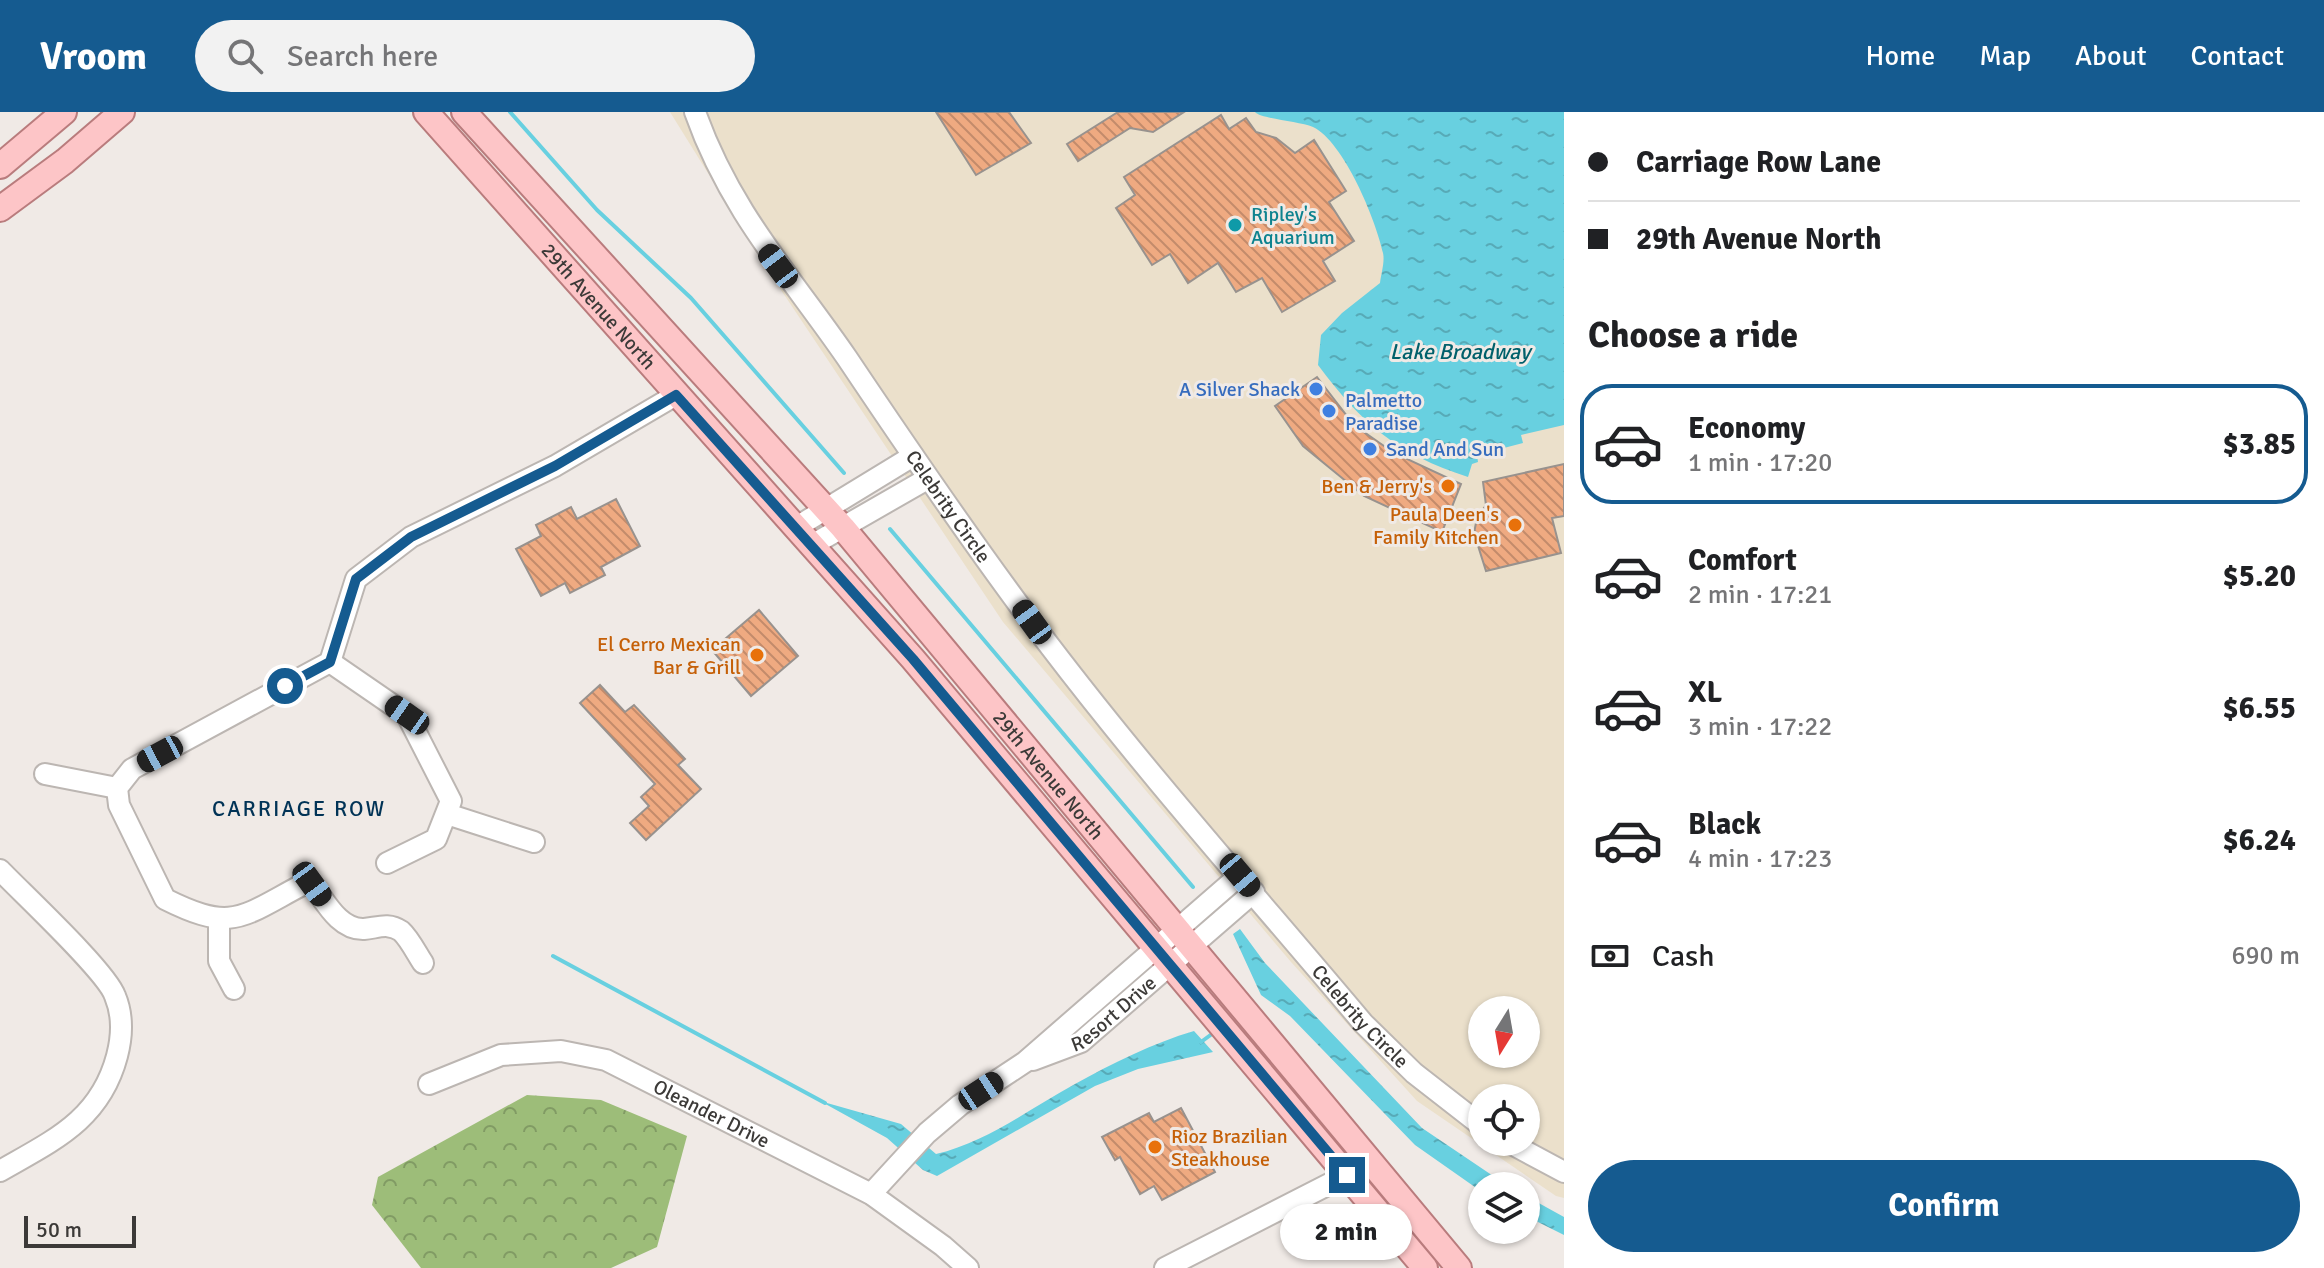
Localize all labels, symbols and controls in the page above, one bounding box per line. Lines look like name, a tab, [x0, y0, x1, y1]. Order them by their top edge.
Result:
search box	[195, 20, 755, 92]
text: Vroom	[40, 33, 147, 80]
icon: search	[223, 34, 267, 78]
text: Search here	[287, 38, 438, 75]
text: Home	[1866, 39, 1935, 73]
text: Map	[1979, 39, 2031, 73]
text: About	[2075, 39, 2147, 73]
text: Contact	[2191, 39, 2284, 73]
text: Carriage Row Lane	[1636, 144, 1881, 181]
place label: Ripley's Aquarium	[1251, 202, 1335, 250]
marker: Ripley's Aquarium	[1226, 216, 1244, 234]
text: 29th Avenue North	[1636, 221, 1882, 258]
street label: 29th Avenue North	[536, 238, 662, 374]
car	[754, 240, 802, 292]
text: Choose a ride	[1588, 313, 1798, 358]
water label: Lake Broadway	[1390, 338, 1533, 365]
place label: A Silver Shack	[1179, 377, 1300, 402]
marker: A Silver Shack	[1307, 380, 1325, 398]
place label: Palmetto Paradise	[1345, 388, 1422, 436]
marker: Palmetto Paradise	[1320, 402, 1338, 420]
icon: car	[1592, 408, 1664, 480]
text: Economy	[1688, 410, 1805, 447]
text: $3.85	[2223, 426, 2296, 463]
place label: Sand And Sun	[1386, 437, 1504, 462]
marker: Sand And Sun	[1361, 440, 1379, 458]
street label: Celebrity Circle	[900, 445, 996, 568]
text: 1 min · 17:20	[1688, 447, 1832, 479]
place label: Ben & Jerry's	[1321, 474, 1432, 499]
marker: Ben & Jerry's	[1439, 477, 1457, 495]
place label: Paula Deen's Family Kitchen	[1373, 502, 1499, 550]
marker: Paula Deen's Family Kitchen	[1506, 516, 1524, 534]
icon: car	[1592, 540, 1664, 612]
text: Comfort	[1688, 542, 1797, 579]
text: $5.20	[2223, 558, 2296, 595]
text: 2 min · 17:21	[1688, 579, 1832, 611]
car	[1008, 596, 1056, 648]
place label: El Cerro Mexican Bar & Grill	[597, 632, 741, 680]
marker: El Cerro Mexican Bar & Grill	[748, 646, 766, 664]
route start	[267, 668, 303, 704]
icon: car	[1592, 672, 1664, 744]
text: XL	[1688, 674, 1722, 711]
text: $6.55	[2223, 690, 2296, 727]
car	[380, 691, 434, 739]
street label: 29th Avenue North	[988, 705, 1110, 845]
text: 3 min · 17:22	[1688, 711, 1832, 743]
car	[133, 732, 187, 776]
district label: CARRIAGE ROW	[212, 795, 386, 822]
icon: car	[1592, 804, 1664, 876]
text: Black	[1688, 806, 1761, 843]
text: $6.24	[2223, 822, 2296, 859]
text: 4 min · 17:23	[1688, 843, 1832, 875]
car	[1215, 849, 1265, 901]
car	[288, 858, 336, 910]
icon: cash	[1588, 934, 1632, 978]
text: Cash	[1652, 938, 1715, 975]
text: 690 m	[2231, 940, 2300, 972]
street label: Celebrity Circle	[1307, 959, 1414, 1073]
street label: Resort Drive	[1068, 970, 1161, 1057]
north arrow	[1468, 996, 1540, 1068]
map controls	[1468, 996, 1540, 1244]
car	[954, 1068, 1008, 1114]
street label: Oleander Drive	[649, 1074, 774, 1153]
button: locate	[1468, 1084, 1540, 1156]
place label: Rioz Brazilian Steakhouse	[1171, 1124, 1288, 1172]
marker: Rioz Brazilian Steakhouse	[1146, 1138, 1164, 1156]
route end	[1329, 1157, 1365, 1193]
button: Confirm	[1588, 1160, 2300, 1252]
button: layers	[1468, 1172, 1540, 1244]
callout: 2 min	[1281, 1203, 1413, 1259]
scale bar	[24, 1212, 136, 1248]
text: 50 m	[36, 1216, 82, 1243]
text: 2 min	[1315, 1216, 1377, 1248]

